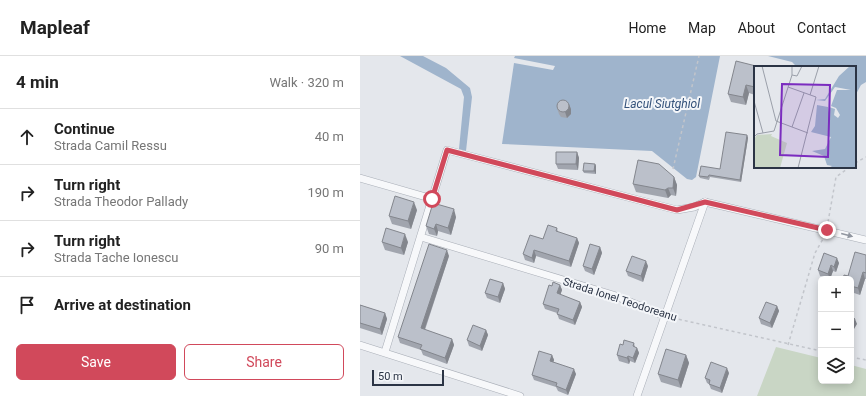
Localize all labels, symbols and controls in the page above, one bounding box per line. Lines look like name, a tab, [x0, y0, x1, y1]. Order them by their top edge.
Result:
text: Mapleaf	[20, 16, 90, 39]
text: Home	[628, 20, 666, 36]
text: Map	[688, 20, 716, 36]
text: About	[738, 20, 775, 36]
text: Contact	[797, 20, 846, 36]
inset map	[754, 66, 856, 168]
text: 4 min	[16, 72, 59, 92]
text: Walk · 320 m	[269, 75, 344, 90]
water label: Lacul Siutghiol	[624, 97, 700, 111]
text: Continue	[54, 120, 115, 138]
icon: ahead	[16, 126, 38, 148]
text: 40 m	[315, 129, 344, 144]
text: Strada Camil Ressu	[54, 138, 167, 153]
text: Turn right	[54, 176, 120, 194]
icon: right	[16, 182, 38, 204]
text: 190 m	[307, 185, 344, 200]
route start	[423, 190, 441, 208]
text: Strada Theodor Pallady	[54, 194, 188, 209]
route end	[818, 221, 836, 239]
text: Turn right	[54, 232, 120, 250]
one-way arrow	[841, 232, 853, 238]
icon: right	[16, 238, 38, 260]
text: 90 m	[315, 241, 344, 256]
text: Strada Tache Ionescu	[54, 250, 178, 265]
street label: Strada Ionel Teodoreanu	[561, 275, 678, 324]
map controls	[818, 276, 854, 384]
button: +	[818, 276, 854, 312]
icon: arrive	[16, 294, 38, 316]
text: Arrive at destination	[54, 296, 191, 314]
button: −	[818, 312, 854, 348]
button: Save	[16, 344, 176, 380]
button: Share	[184, 344, 344, 380]
button: layers	[818, 348, 854, 384]
scale bar	[372, 368, 444, 387]
text: 50 m	[378, 370, 403, 383]

